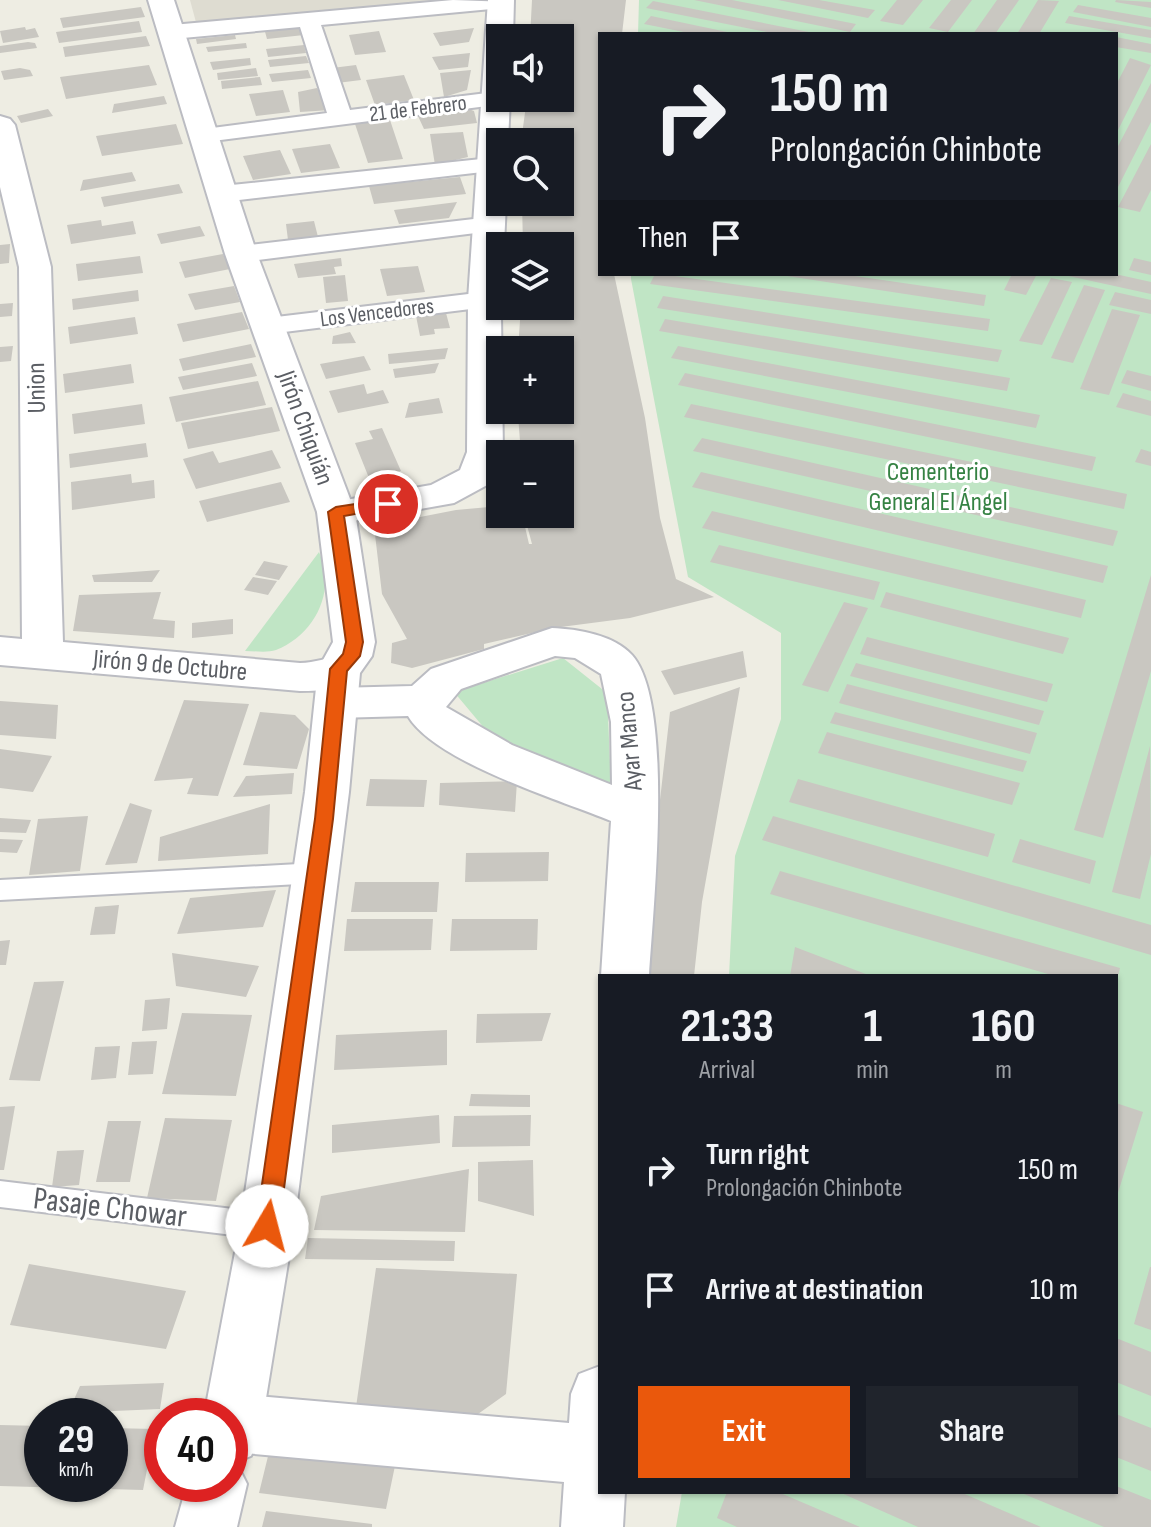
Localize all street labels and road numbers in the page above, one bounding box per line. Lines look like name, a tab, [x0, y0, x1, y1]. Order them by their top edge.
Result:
street label: 21 de Febrero	[368, 90, 468, 128]
street label: Los Vencedores	[319, 293, 436, 333]
street label: Union	[21, 362, 53, 414]
street label: Jirón Chiquián	[270, 366, 340, 489]
street label: Jirón 9 de Octubre	[91, 644, 248, 688]
street label: Ayar Manco	[610, 690, 650, 793]
street label: Pasaje Chowar	[31, 1179, 189, 1237]

